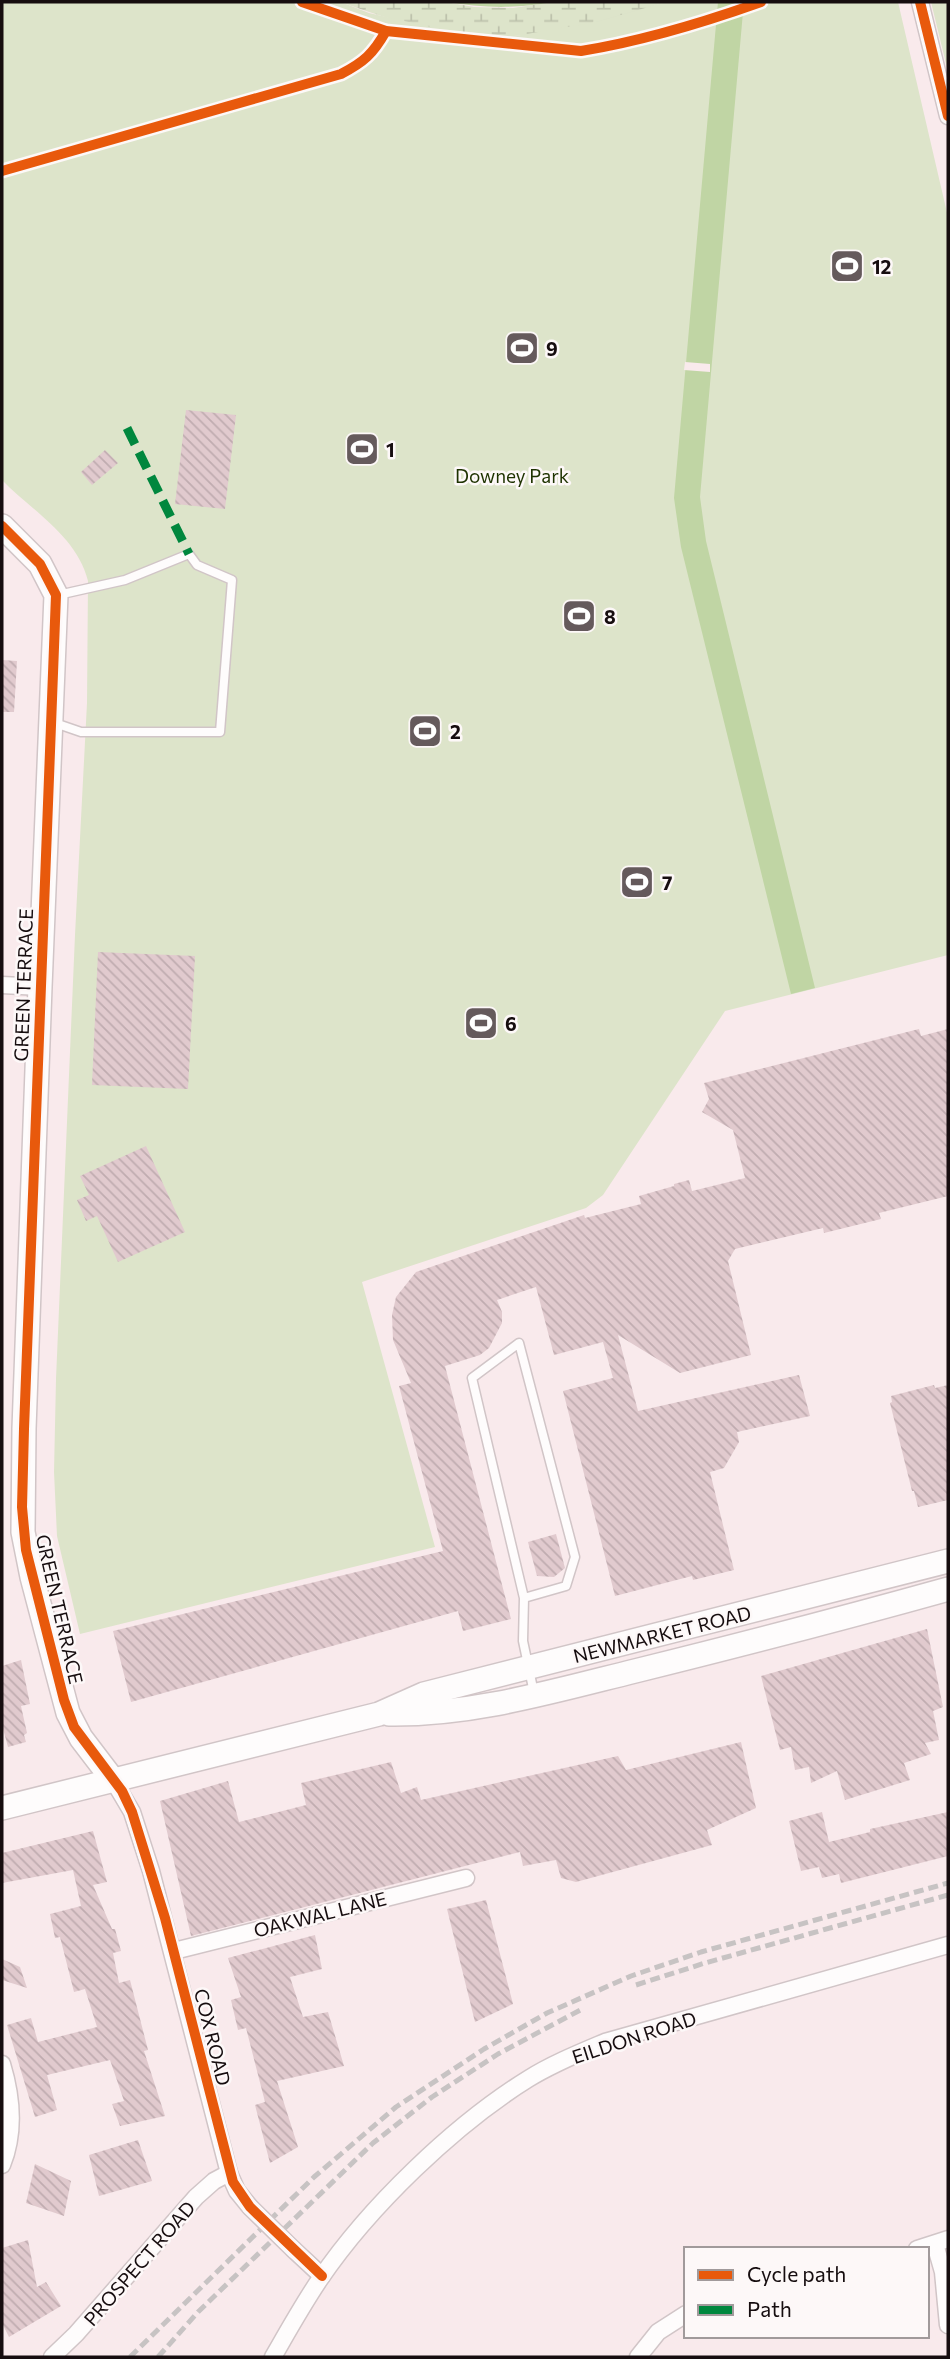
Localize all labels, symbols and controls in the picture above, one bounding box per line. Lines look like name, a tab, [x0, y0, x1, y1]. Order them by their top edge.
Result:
sports icon: 12	[828, 247, 866, 285]
place label: 12	[872, 255, 891, 278]
sports icon: 9	[503, 329, 541, 367]
place label: 9	[546, 337, 558, 360]
sports icon: 1	[343, 430, 381, 468]
place label: 1	[386, 438, 395, 461]
park label: Downey Park	[455, 464, 569, 487]
sports icon: 8	[560, 597, 598, 635]
place label: 8	[604, 605, 616, 628]
sports icon: 2	[406, 712, 444, 750]
place label: 2	[450, 720, 461, 743]
sports icon: 7	[618, 863, 656, 901]
place label: 7	[662, 871, 672, 894]
street label: GREEN TERRACE	[9, 908, 37, 1062]
sports icon: 6	[462, 1004, 500, 1042]
place label: 6	[505, 1012, 517, 1035]
street label: GREEN TERRACE	[32, 1532, 88, 1686]
street label: NEWMARKET ROAD	[571, 1601, 753, 1667]
street label: OAKWAL LANE	[251, 1886, 389, 1942]
street label: COX ROAD	[190, 1986, 236, 2088]
street label: EILDON ROAD	[569, 2006, 699, 2068]
street label: PROSPECT ROAD	[79, 2196, 199, 2330]
legend	[684, 2247, 929, 2338]
text: Cycle path	[747, 2261, 846, 2286]
text: Path	[747, 2296, 792, 2321]

